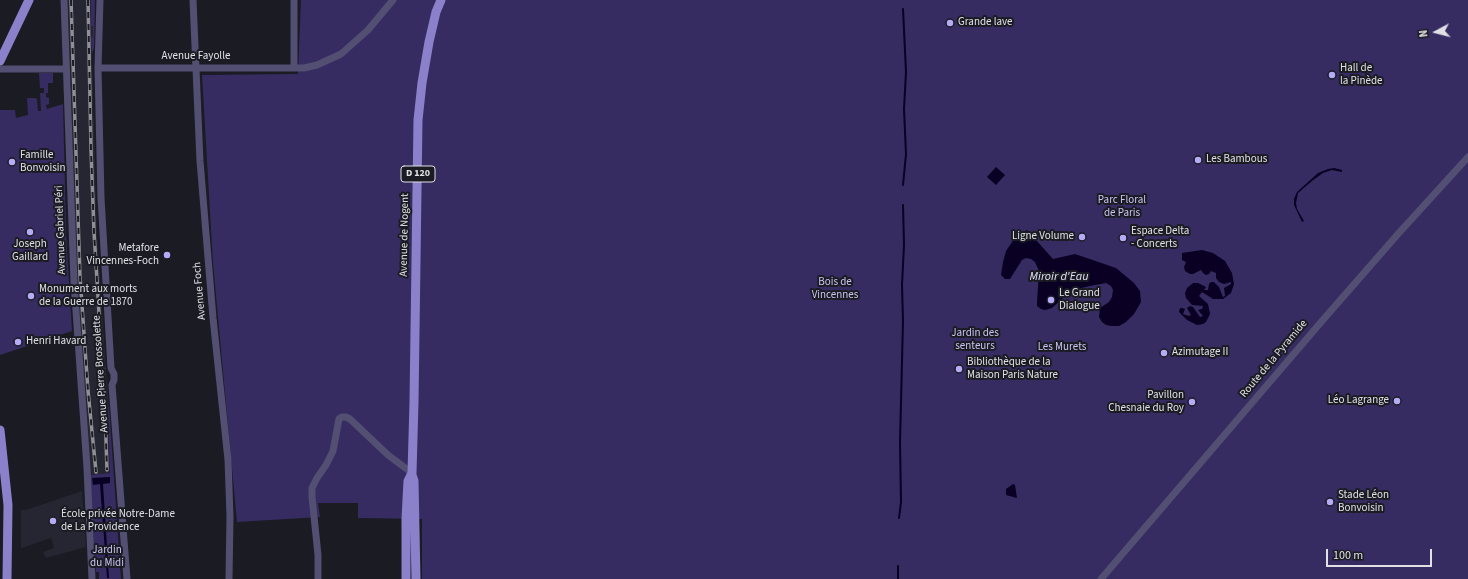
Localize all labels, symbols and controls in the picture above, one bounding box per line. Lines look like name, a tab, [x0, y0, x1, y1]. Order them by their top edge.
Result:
north arrow	[1416, 12, 1456, 52]
place label: Grande lave	[958, 16, 1013, 30]
marker: Grande lave	[945, 18, 955, 28]
text: N	[1416, 29, 1431, 38]
street label: Avenue Fayolle	[162, 50, 230, 64]
place label: Hall de la Pinède	[1340, 62, 1383, 88]
marker: Hall de la Pinède	[1327, 70, 1337, 80]
place label: Famille Bonvoisin	[20, 149, 66, 175]
place label: Les Bambous	[1206, 153, 1267, 167]
marker: Les Bambous	[1193, 155, 1203, 165]
marker: Famille Bonvoisin	[7, 157, 17, 167]
road number: D 120	[401, 166, 435, 182]
street label: Avenue Gabriel Péri	[53, 185, 69, 275]
street label: Avenue de Nogent	[398, 193, 412, 277]
park label: Parc Floral de Paris	[1098, 194, 1146, 220]
place label: Espace Delta - Concerts	[1131, 225, 1189, 251]
marker: Joseph Gaillard	[25, 227, 35, 237]
place label: Ligne Volume	[1012, 230, 1074, 244]
marker: Ligne Volume	[1077, 232, 1087, 242]
marker: Espace Delta - Concerts	[1118, 233, 1128, 243]
place label: Joseph Gaillard	[12, 238, 48, 264]
place label: Metafore Vincennes-Foch	[86, 242, 159, 268]
marker: Metafore Vincennes-Foch	[162, 250, 172, 260]
street label: Avenue Foch	[191, 261, 209, 321]
water label: Miroir d'Eau	[1030, 270, 1088, 284]
park label: Bois de Vincennes	[812, 276, 858, 302]
place label: Monument aux morts de la Guerre de 1870	[39, 283, 137, 309]
place label: Le Grand Dialogue	[1059, 287, 1100, 313]
marker: Monument aux morts de la Guerre de 1870	[26, 291, 36, 301]
marker: Le Grand Dialogue	[1046, 295, 1056, 305]
street label: Avenue Pierre Brossolette	[90, 315, 112, 433]
street label: Route de la Pyramide	[1238, 317, 1310, 401]
park label: Jardin des senteurs	[951, 327, 999, 353]
place label: Henri Havard	[26, 335, 86, 349]
marker: Henri Havard	[13, 337, 23, 347]
park label: Les Murets	[1038, 341, 1086, 355]
place label: Azimutage II	[1172, 346, 1228, 360]
marker: Azimutage II	[1159, 348, 1169, 358]
place label: Bibliothèque de la Maison Paris Nature	[967, 356, 1058, 382]
marker: Bibliothèque de la Maison Paris Nature	[954, 364, 964, 374]
place label: Pavillon Chesnaie du Roy	[1108, 389, 1184, 415]
place label: Léo Lagrange	[1328, 394, 1389, 408]
marker: Léo Lagrange	[1392, 396, 1402, 406]
marker: Pavillon Chesnaie du Roy	[1187, 397, 1197, 407]
place label: Stade Léon Bonvoisin	[1338, 489, 1389, 515]
marker: Stade Léon Bonvoisin	[1325, 497, 1335, 507]
place label: École privée Notre-Dame de La Providence	[61, 508, 175, 534]
marker: École privée Notre-Dame de La Providence	[48, 516, 58, 526]
scale bar	[1328, 541, 1434, 567]
park label: Jardin du Midi	[90, 544, 124, 570]
text: 100 m	[1333, 547, 1363, 564]

